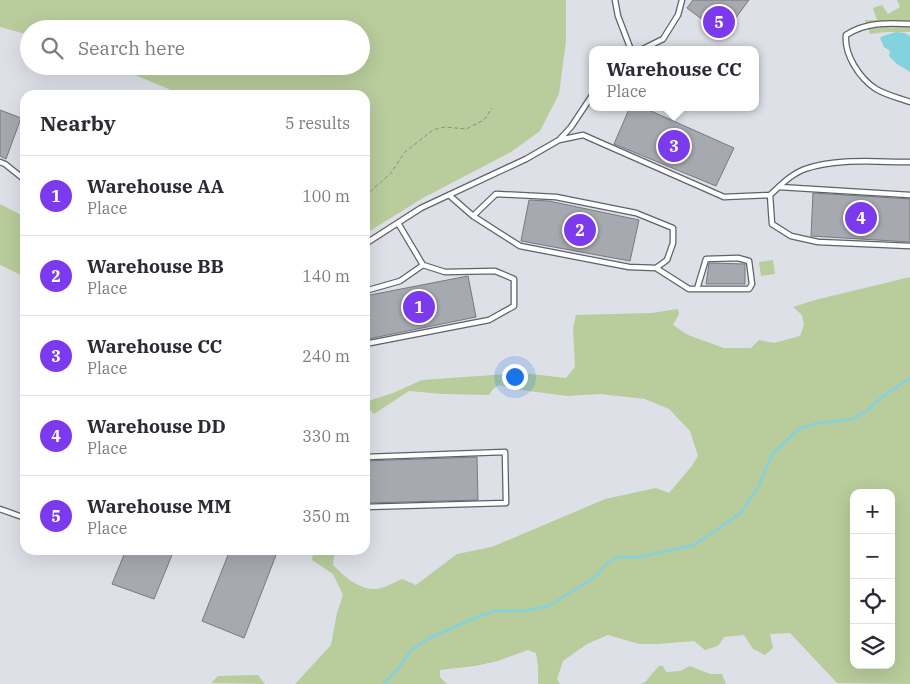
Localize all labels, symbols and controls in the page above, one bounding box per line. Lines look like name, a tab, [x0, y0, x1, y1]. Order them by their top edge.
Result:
pin: 5	[703, 3, 735, 41]
search box	[20, 20, 370, 75]
icon: search	[38, 34, 66, 62]
text: Search here	[78, 36, 185, 60]
popup	[589, 46, 759, 111]
text: Warehouse CC	[606, 57, 742, 81]
text: Place	[606, 81, 647, 101]
text: Nearby	[40, 109, 116, 137]
text: 5 results	[285, 113, 350, 133]
pin: 3	[658, 127, 690, 165]
text: Warehouse AA	[87, 174, 224, 198]
text: 1	[51, 186, 61, 206]
text: 100 m	[302, 186, 350, 206]
text: Place	[87, 198, 127, 218]
pin: 4	[845, 199, 877, 237]
pin: 2	[564, 211, 596, 249]
text: Warehouse BB	[87, 254, 224, 278]
text: 2	[51, 266, 61, 286]
text: 140 m	[302, 266, 350, 286]
text: Place	[87, 278, 127, 298]
pin: 1	[403, 288, 435, 326]
text: Warehouse CC	[87, 334, 222, 358]
text: 3	[51, 346, 61, 366]
text: 240 m	[302, 346, 350, 366]
text: Place	[87, 358, 127, 378]
your location	[502, 364, 528, 390]
text: Warehouse DD	[87, 414, 226, 438]
text: 4	[51, 426, 61, 446]
text: 330 m	[302, 426, 350, 446]
text: Place	[87, 438, 127, 458]
map controls	[850, 489, 895, 669]
button: +	[850, 489, 895, 534]
text: Warehouse MM	[87, 494, 231, 518]
text: 5	[51, 506, 61, 526]
text: 350 m	[302, 506, 350, 526]
text: Place	[87, 518, 127, 538]
button: −	[850, 534, 895, 579]
button: locate	[850, 579, 895, 624]
button: layers	[850, 624, 895, 669]

